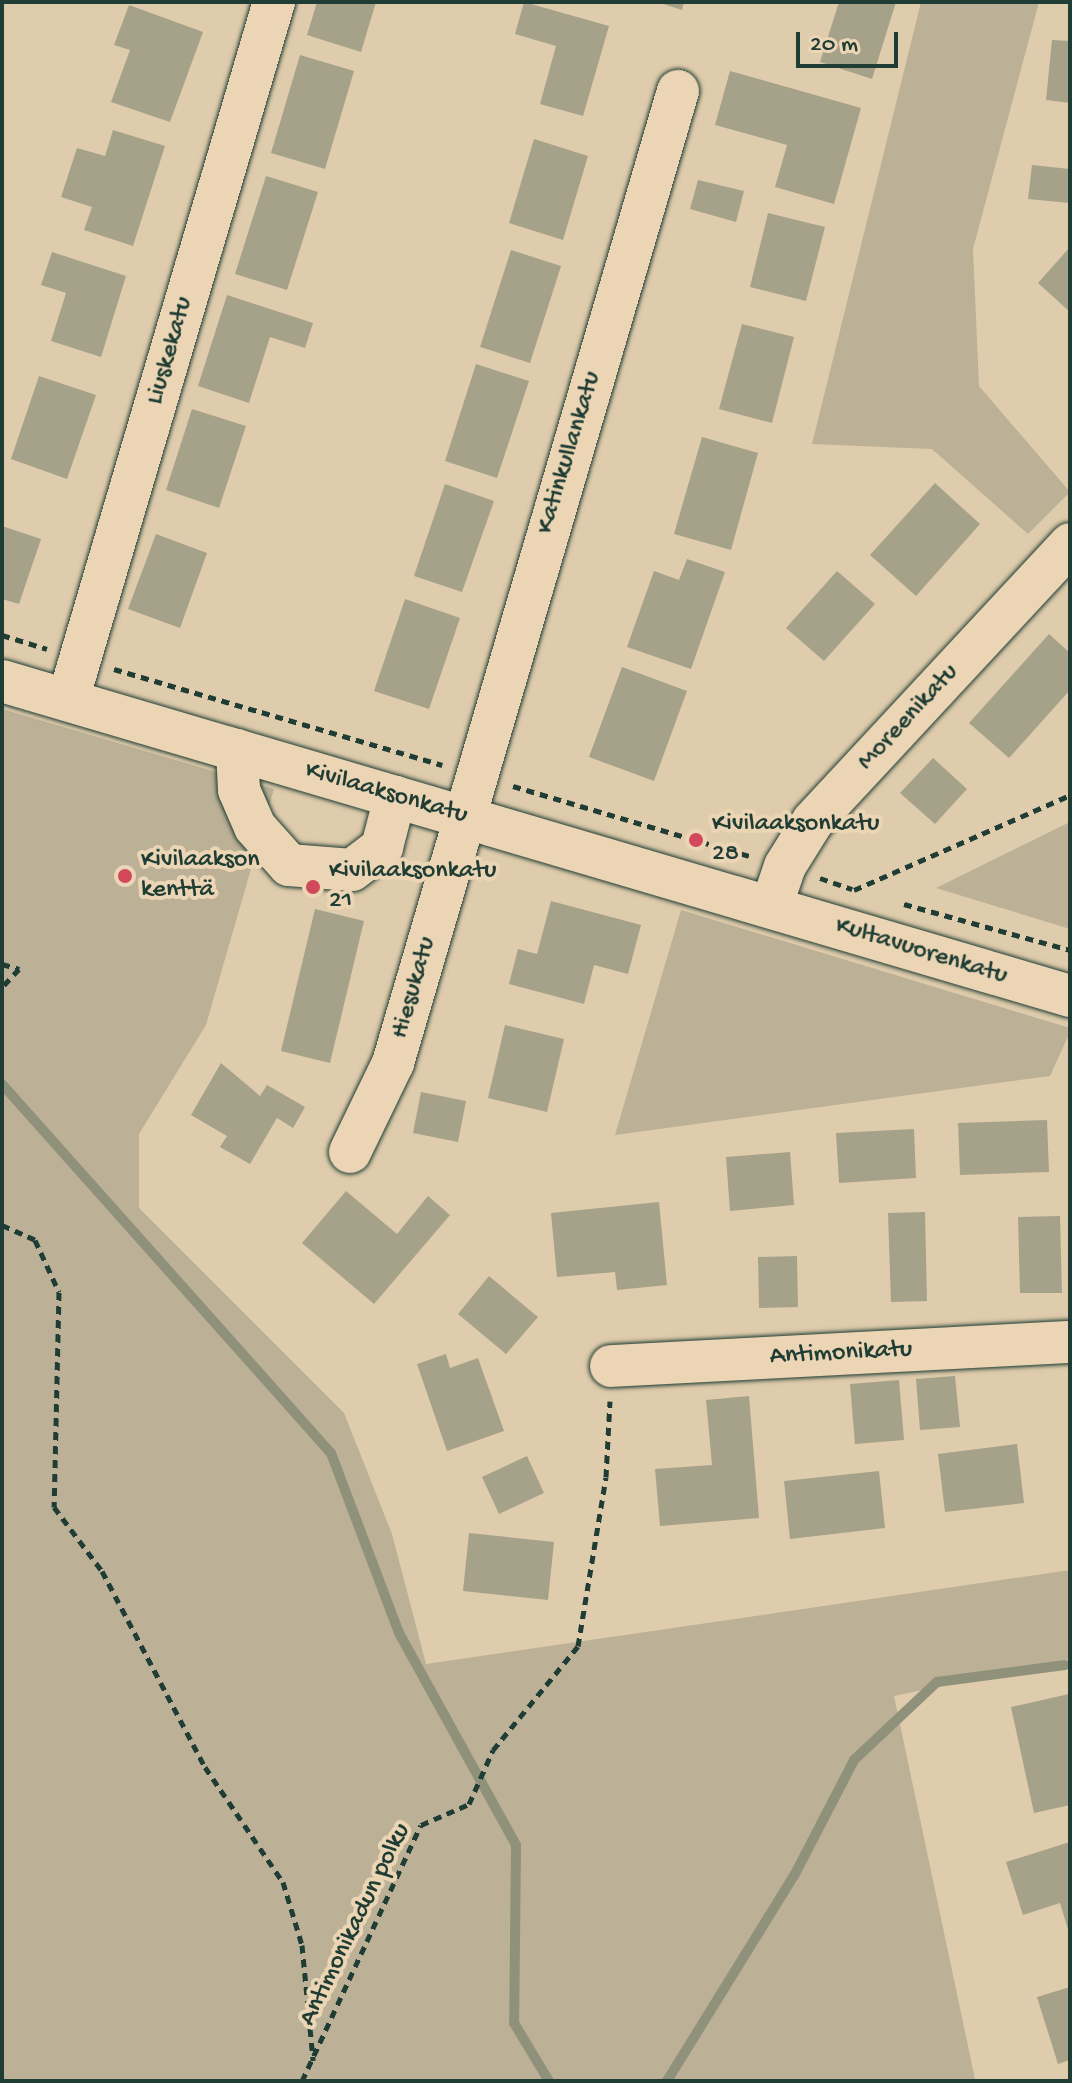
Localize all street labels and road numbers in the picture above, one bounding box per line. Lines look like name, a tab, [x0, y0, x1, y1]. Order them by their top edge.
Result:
street label: Liuskekatu	[141, 293, 201, 409]
street label: Katinkullankatu	[530, 368, 610, 538]
street label: Moreenikatu	[852, 658, 966, 778]
street label: Kivilaaksonkatu	[301, 756, 471, 832]
street label: Kultavuorenkatu	[831, 911, 1011, 993]
street label: Hiesukatu	[386, 933, 444, 1043]
street label: Antimonikatu	[769, 1335, 913, 1373]
street label: Antimonikadun polku	[293, 1819, 419, 2031]

